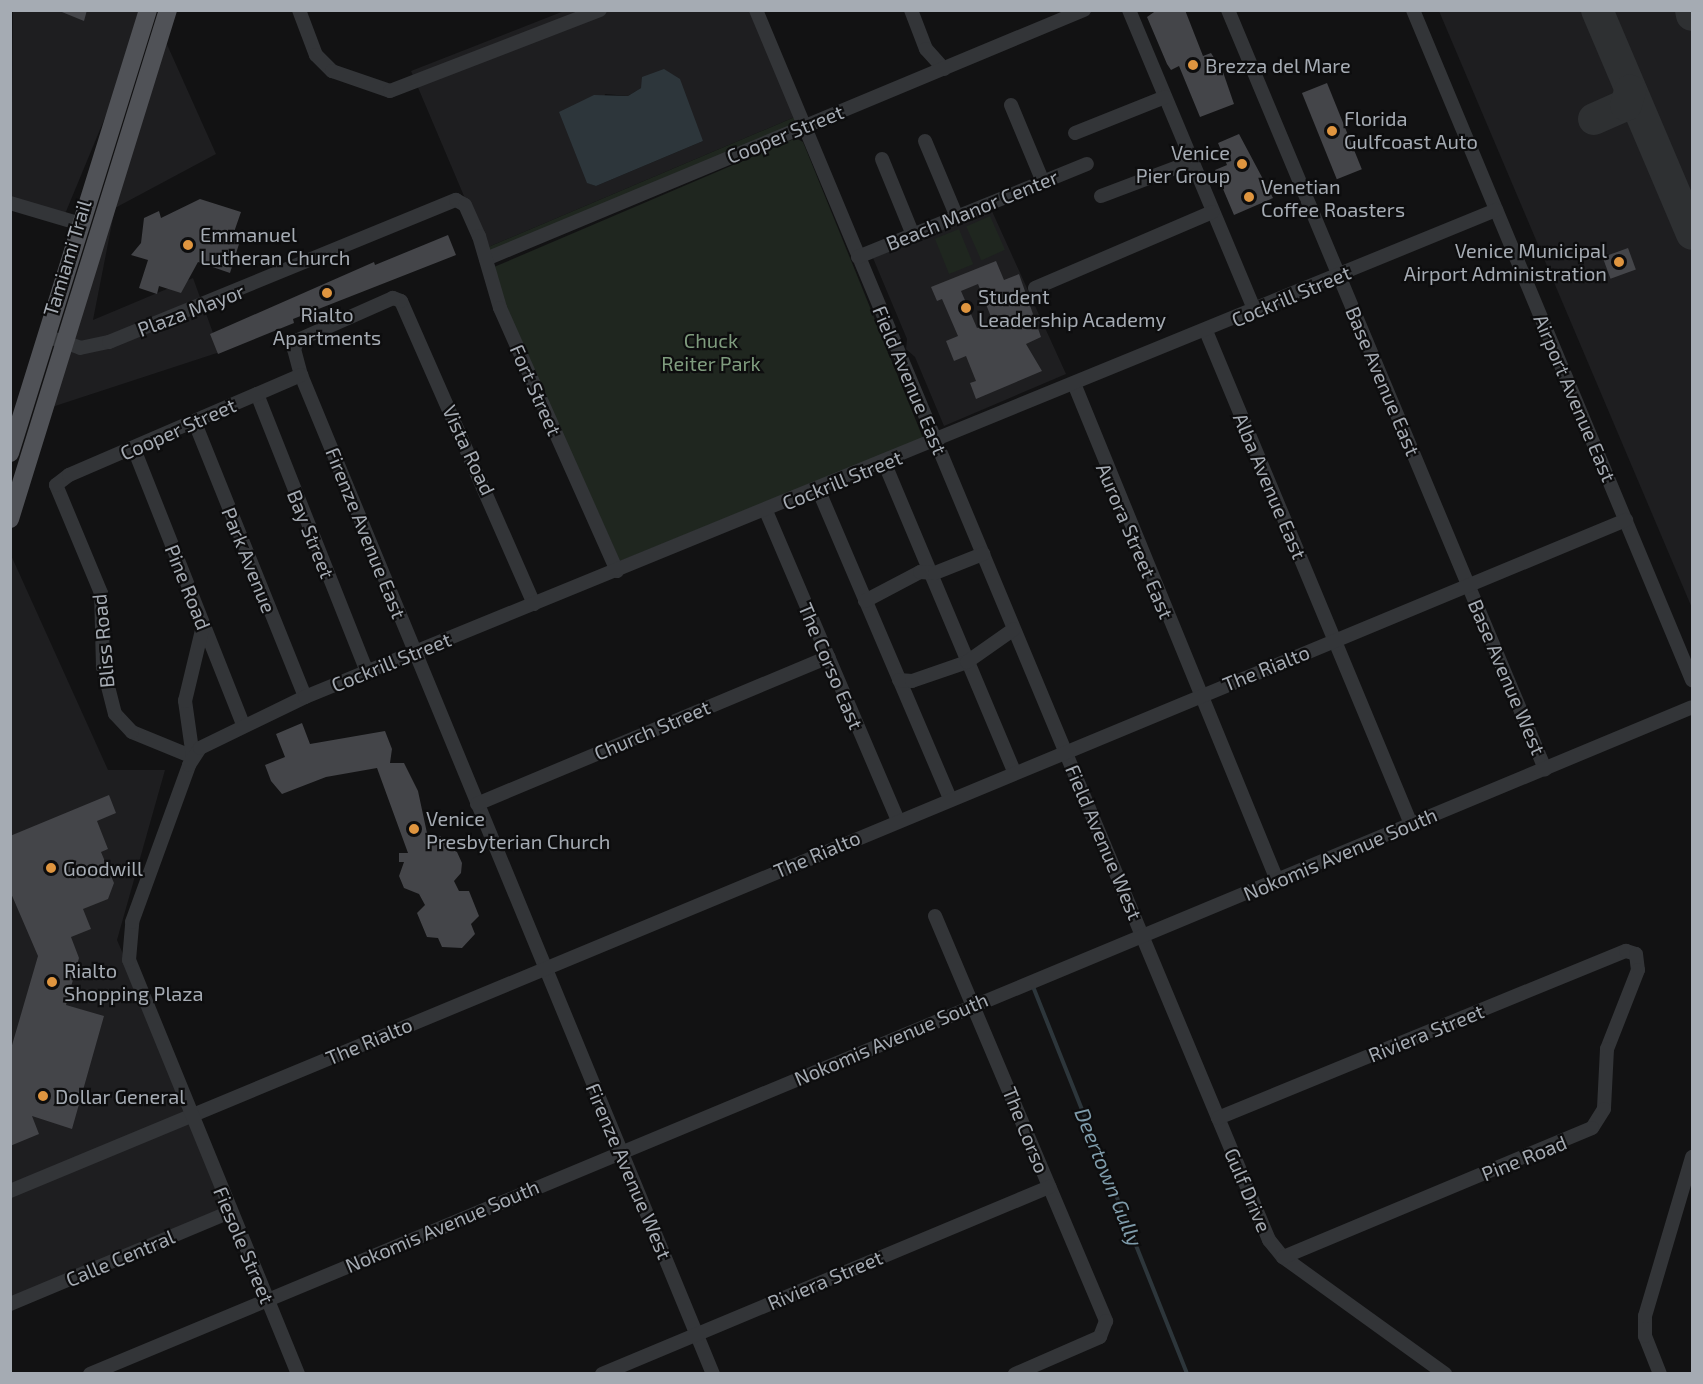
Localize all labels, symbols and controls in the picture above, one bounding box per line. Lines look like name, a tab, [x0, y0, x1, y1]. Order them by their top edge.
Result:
place label: Brezza del Mare	[1205, 53, 1351, 77]
marker: Brezza del Mare	[1186, 58, 1200, 72]
street label: Cooper Street	[723, 100, 847, 168]
place label: Florida Gulfcoast Auto	[1344, 107, 1478, 154]
marker: Florida Gulfcoast Auto	[1325, 124, 1339, 138]
place label: Venice Pier Group	[1135, 140, 1230, 187]
marker: Venice Pier Group	[1235, 157, 1249, 171]
street label: Beach Manor Center	[882, 164, 1062, 256]
place label: Venetian Coffee Roasters	[1261, 174, 1405, 221]
marker: Venetian Coffee Roasters	[1242, 190, 1256, 204]
street label: Tamiami Trail	[38, 197, 96, 319]
place label: Emmanuel Lutheran Church	[200, 222, 350, 269]
marker: Emmanuel Lutheran Church	[181, 238, 195, 252]
place label: Venice Municipal Airport Administration	[1403, 238, 1607, 285]
marker: Venice Municipal Airport Administration	[1612, 255, 1626, 269]
street label: Cockrill Street	[1228, 260, 1354, 332]
street label: Plaza Mayor	[134, 279, 248, 341]
place label: Student Leadership Academy	[978, 284, 1166, 331]
marker: Rialto Apartments	[320, 286, 334, 300]
marker: Student Leadership Academy	[959, 301, 973, 315]
place label: Rialto Apartments	[273, 302, 381, 349]
street label: Field Avenue East	[868, 302, 952, 458]
street label: Base Avenue East	[1341, 303, 1425, 459]
street label: Airport Avenue East	[1529, 311, 1621, 485]
park label: Chuck Reiter Park	[661, 328, 761, 375]
street label: Fort Street	[505, 341, 567, 439]
street label: Cooper Street	[116, 393, 240, 465]
street label: Vista Road	[438, 401, 500, 499]
street label: Alba Avenue East	[1228, 409, 1312, 563]
street label: Firenze Avenue East	[321, 444, 411, 622]
street label: Cockrill Street	[778, 445, 906, 515]
street label: Aurora Street East	[1091, 460, 1179, 622]
street label: Bay Street	[282, 486, 340, 582]
street label: Park Avenue	[217, 503, 281, 617]
street label: Pine Road	[160, 541, 216, 633]
street label: Bliss Road	[87, 593, 119, 689]
street label: Base Avenue West	[1463, 595, 1551, 759]
street label: The Corso East	[794, 599, 868, 733]
street label: Cockrill Street	[327, 627, 455, 697]
street label: The Rialto	[1219, 640, 1313, 696]
street label: Church Street	[590, 695, 714, 765]
street label: Field Avenue West	[1060, 760, 1148, 924]
street label: Nokomis Avenue South	[1239, 802, 1441, 906]
place label: Venice Presbyterian Church	[426, 806, 610, 853]
marker: Venice Presbyterian Church	[407, 822, 421, 836]
street label: The Rialto	[770, 825, 864, 883]
place label: Goodwill	[63, 856, 143, 880]
marker: Goodwill	[44, 861, 58, 875]
place label: Rialto Shopping Plaza	[64, 958, 203, 1005]
marker: Rialto Shopping Plaza	[45, 975, 59, 989]
street label: Nokomis Avenue South	[790, 987, 992, 1091]
street label: Riviera Street	[1365, 999, 1487, 1067]
street label: The Rialto	[322, 1012, 416, 1070]
street label: Firenze Avenue West	[581, 1079, 677, 1263]
street label: The Corso	[998, 1083, 1054, 1177]
place label: Dollar General	[55, 1084, 186, 1108]
marker: Dollar General	[36, 1089, 50, 1103]
water label: Deertown Gully	[1070, 1104, 1148, 1250]
street label: Pine Road	[1478, 1130, 1570, 1186]
street label: Gulf Drive	[1219, 1144, 1277, 1236]
street label: Nokomis Avenue South	[341, 1174, 543, 1278]
street label: Fiesole Street	[209, 1183, 279, 1307]
street label: Calle Central	[62, 1224, 178, 1292]
street label: Riviera Street	[764, 1245, 886, 1315]

